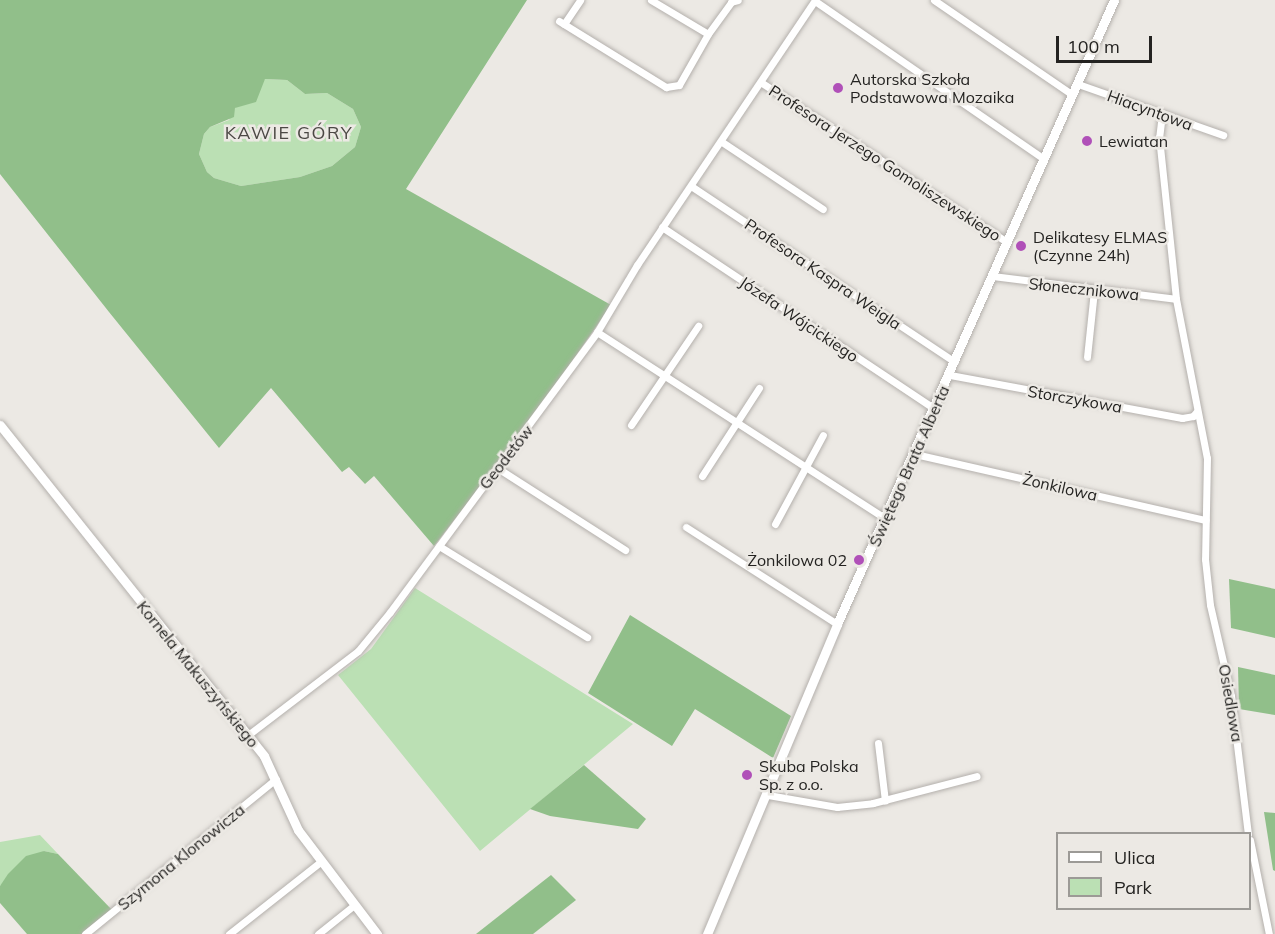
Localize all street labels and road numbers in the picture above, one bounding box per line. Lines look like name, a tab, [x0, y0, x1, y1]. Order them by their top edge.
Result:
street label: Profesora Jerzego Gomoliszewskiego	[765, 81, 1005, 245]
street label: Hiacyntowa	[1105, 86, 1195, 134]
street label: Profesora Kaspra Weigla	[741, 214, 905, 334]
street label: Józefa Wójcickiego	[736, 272, 862, 366]
street label: Słonecznikowa	[1028, 274, 1140, 304]
street label: Storczykowa	[1026, 381, 1124, 417]
street label: Świętego Brata Alberta	[865, 382, 953, 550]
street label: Geodetów	[475, 421, 537, 493]
street label: Żonkilowa	[1021, 469, 1099, 505]
street label: Kornela Makuszyńskiego	[133, 597, 263, 751]
street label: Osiedlowa	[1215, 663, 1247, 743]
street label: Szymona Klonowicza	[114, 800, 248, 914]

